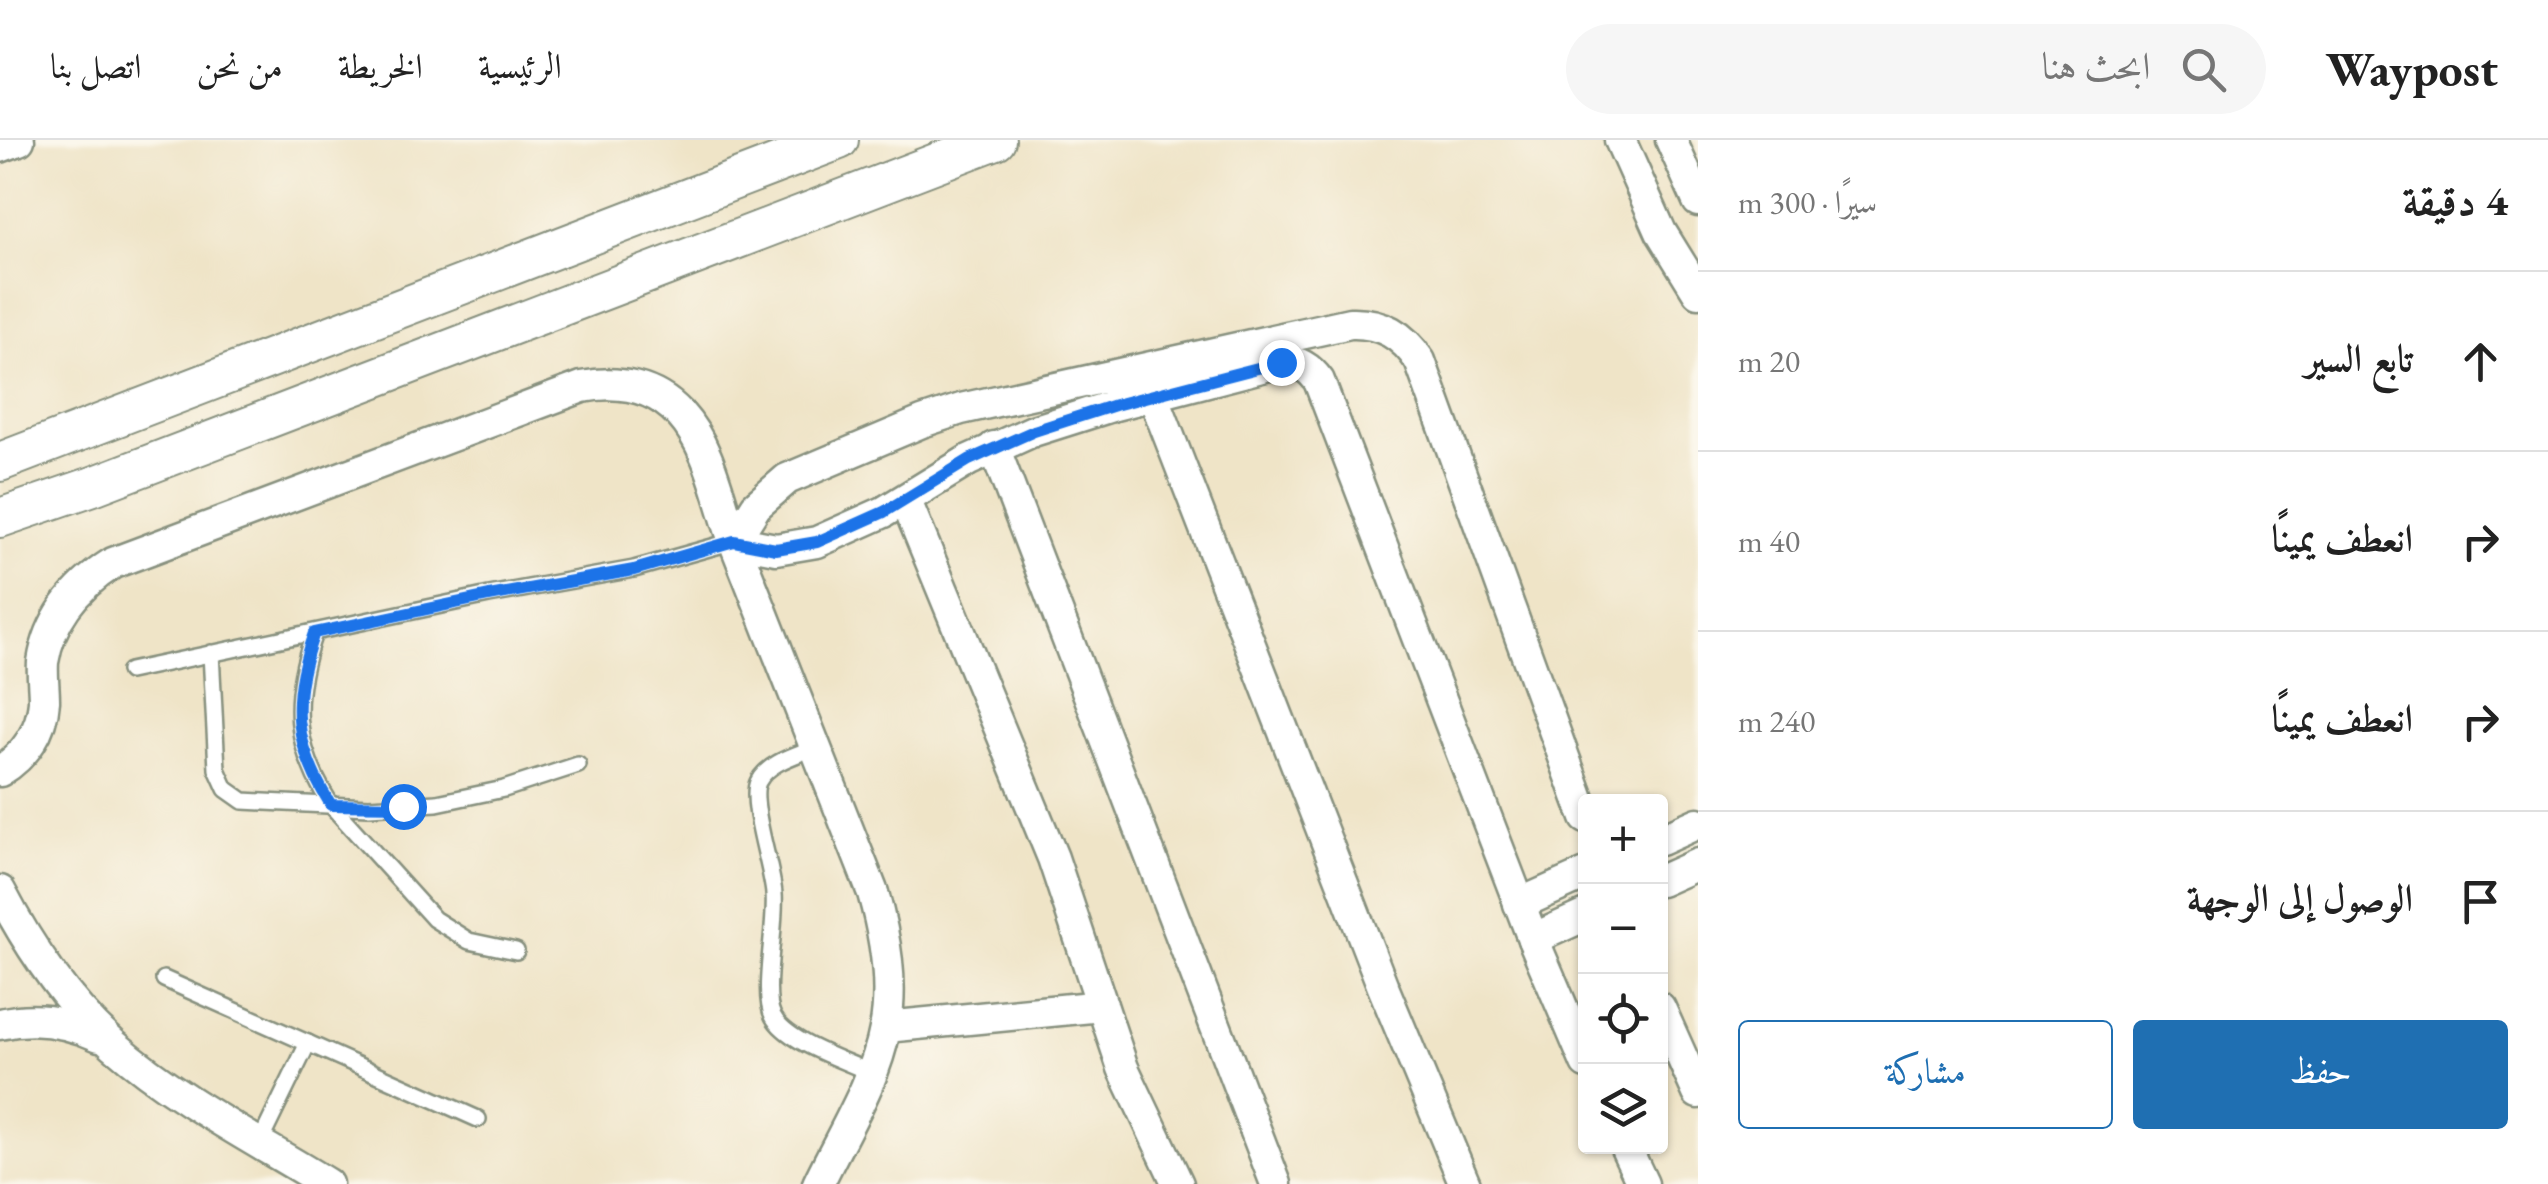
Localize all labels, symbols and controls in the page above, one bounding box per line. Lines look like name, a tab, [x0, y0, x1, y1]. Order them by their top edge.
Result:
search box	[1566, 24, 2266, 114]
text: Waypost	[2326, 38, 2498, 100]
text: ابحث هنا	[2042, 41, 2151, 90]
icon: search	[2176, 42, 2231, 97]
text: اتصل بنا	[50, 43, 142, 88]
text: من نحن	[197, 43, 283, 88]
text: الخريطة	[338, 43, 423, 88]
text: الرئيسية	[478, 43, 562, 88]
text: 4 دقيقة	[2402, 173, 2508, 228]
text: سيرًا · 300 m	[1738, 181, 1877, 223]
text: تابع السير	[2305, 333, 2413, 382]
icon: ahead	[2453, 334, 2508, 389]
route end	[1259, 340, 1305, 386]
text: 20 m	[1738, 340, 1800, 382]
text: انعطف يمينًا	[2272, 513, 2413, 562]
icon: right	[2453, 514, 2508, 569]
text: 40 m	[1738, 520, 1800, 562]
text: انعطف يمينًا	[2272, 693, 2413, 742]
icon: right	[2453, 694, 2508, 749]
text: 240 m	[1738, 700, 1815, 742]
route start	[381, 784, 427, 830]
map controls	[1578, 794, 1668, 1154]
button: +	[1578, 794, 1668, 884]
text: الوصول إلى الوجهة	[2187, 873, 2413, 922]
icon: arrive	[2453, 874, 2508, 929]
button: −	[1578, 884, 1668, 974]
button: locate	[1578, 974, 1668, 1064]
button: مشاركة	[1738, 1020, 2113, 1129]
button: حفظ	[2133, 1020, 2508, 1129]
button: layers	[1578, 1064, 1668, 1154]

